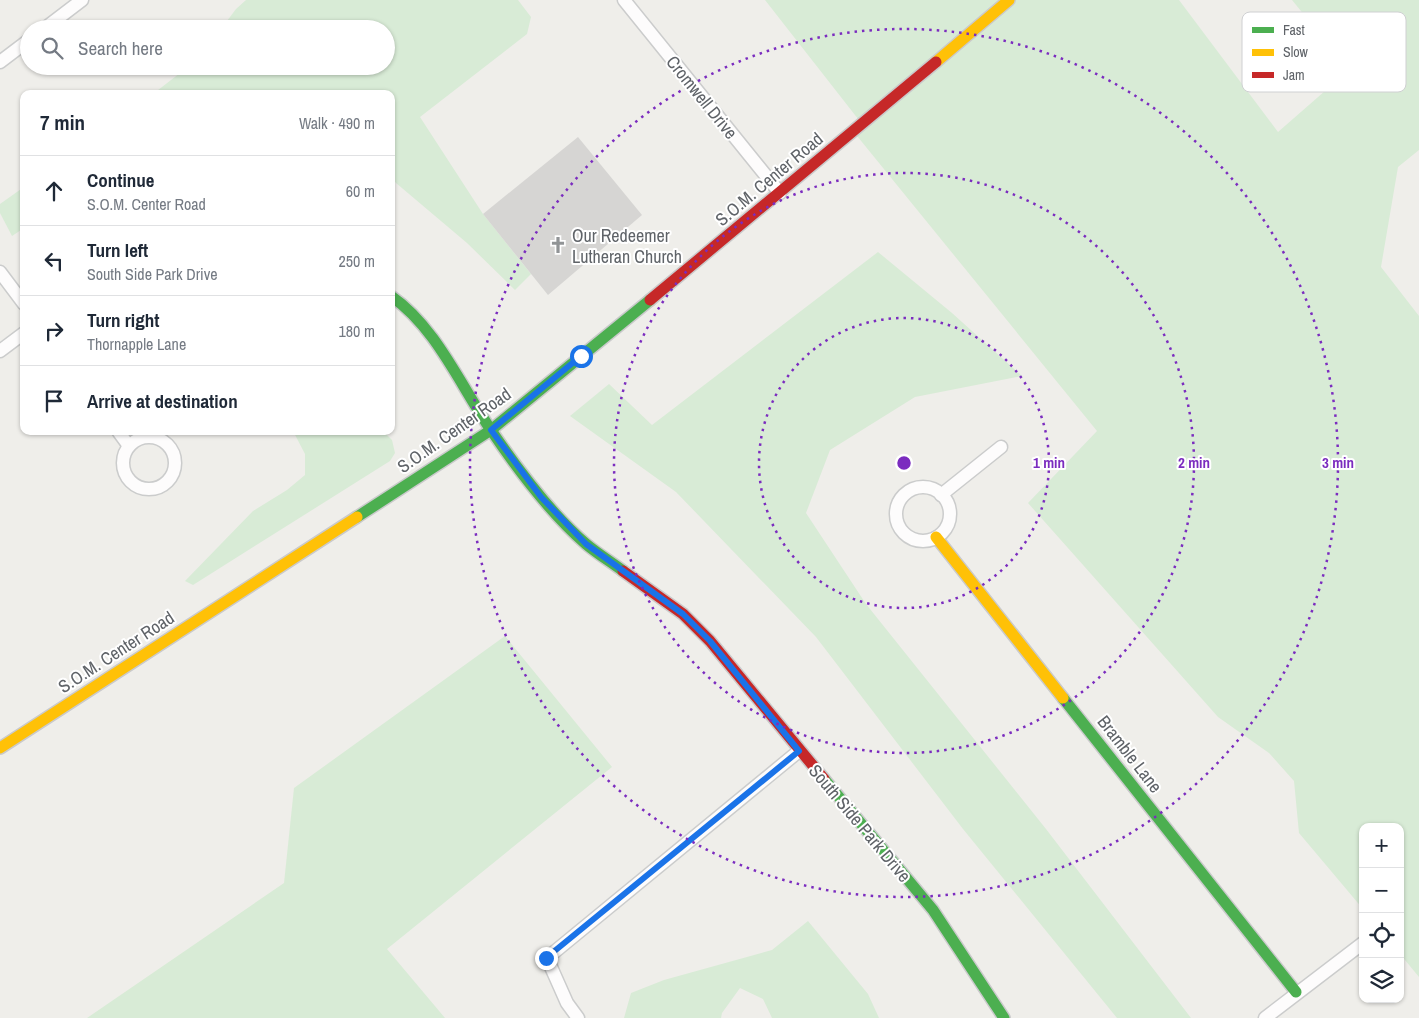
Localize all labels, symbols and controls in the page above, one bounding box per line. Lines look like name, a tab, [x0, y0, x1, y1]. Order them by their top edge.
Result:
legend	[1242, 12, 1406, 92]
search box	[20, 20, 395, 75]
text: Fast	[1283, 21, 1305, 39]
icon: search	[38, 34, 66, 62]
text: Search here	[78, 35, 163, 61]
text: Slow	[1283, 43, 1309, 61]
street label: Cromwell Drive	[661, 50, 743, 144]
text: Jam	[1283, 66, 1305, 84]
text: 7 min	[40, 108, 85, 137]
text: Walk · 490 m	[299, 112, 375, 134]
street label: S.O.M. Center Road	[710, 126, 828, 232]
text: Continue	[87, 167, 155, 193]
icon: ahead	[40, 177, 68, 205]
text: 60 m	[346, 180, 375, 202]
text: S.O.M. Center Road	[87, 193, 206, 215]
place label: Our Redeemer Lutheran Church	[572, 223, 682, 269]
church icon: Our Redeemer Lutheran Church	[548, 235, 568, 255]
text: Turn left	[87, 237, 148, 263]
icon: left	[40, 247, 68, 275]
text: 250 m	[339, 250, 375, 272]
text: South Side Park Drive	[87, 263, 218, 285]
text: Turn right	[87, 307, 159, 333]
icon: right	[40, 317, 68, 345]
text: 180 m	[339, 320, 375, 342]
text: Thornapple Lane	[87, 333, 186, 355]
route start	[570, 345, 593, 368]
street label: S.O.M. Center Road	[392, 381, 516, 479]
icon: arrive	[40, 387, 68, 415]
text: Arrive at destination	[87, 388, 238, 414]
text: 1 min	[1033, 452, 1065, 473]
text: 2 min	[1178, 452, 1210, 473]
text: 3 min	[1322, 452, 1354, 473]
centre of rings	[895, 454, 913, 472]
street label: S.O.M. Center Road	[53, 605, 179, 699]
street label: Bramble Lane	[1092, 710, 1168, 798]
street label: South Side Park Drive	[803, 759, 917, 887]
map controls	[1359, 823, 1404, 1003]
button: +	[1359, 823, 1404, 868]
button: −	[1359, 868, 1404, 913]
button: locate	[1359, 913, 1404, 958]
route end	[535, 947, 558, 970]
button: layers	[1359, 958, 1404, 1003]

